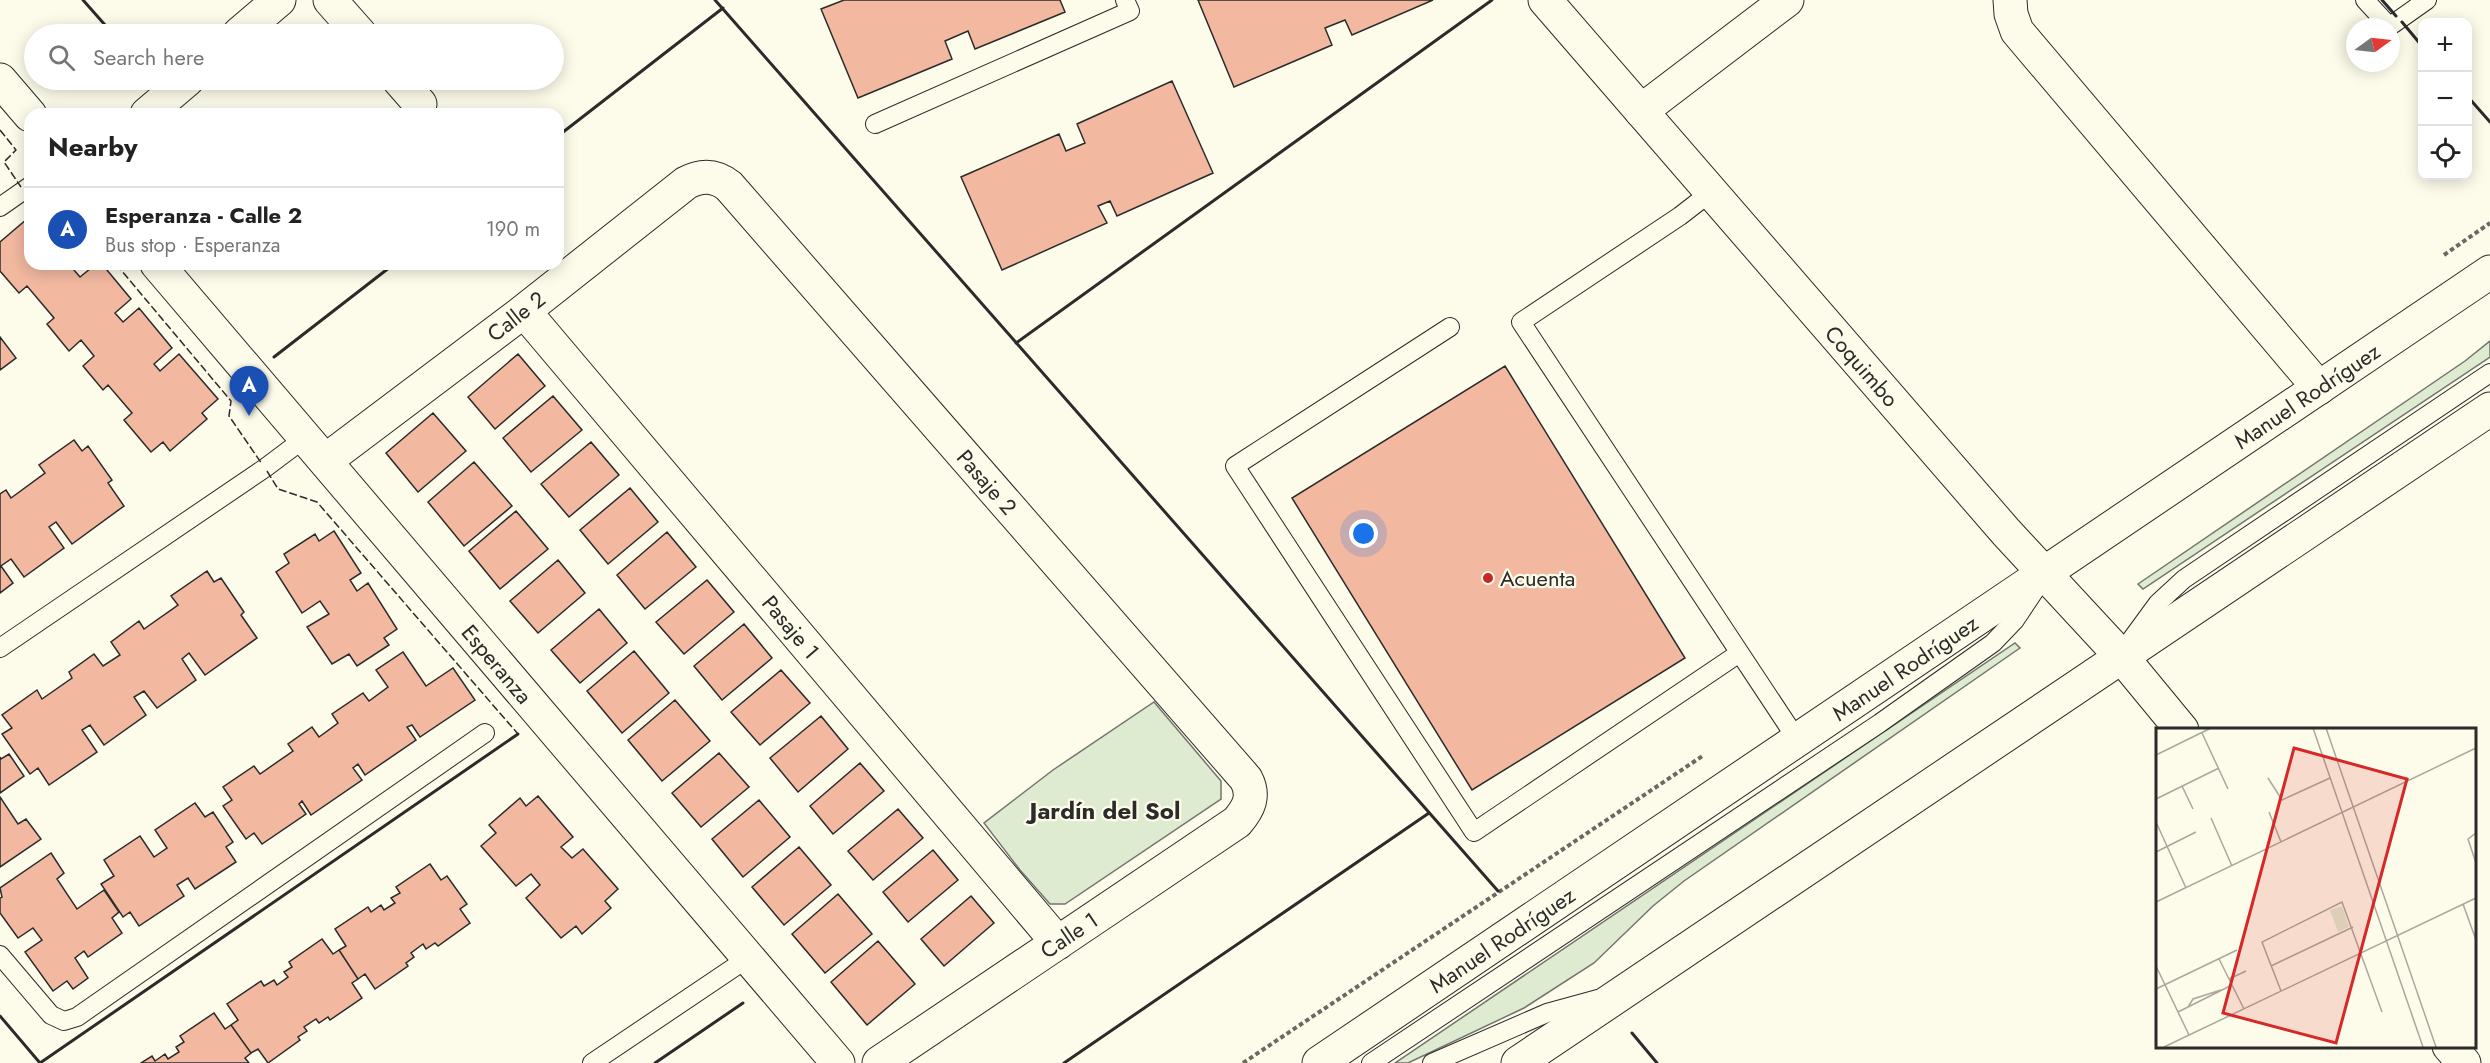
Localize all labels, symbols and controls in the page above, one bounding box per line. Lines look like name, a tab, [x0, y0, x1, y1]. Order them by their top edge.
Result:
north arrow	[2346, 18, 2400, 72]
map controls	[2418, 18, 2472, 180]
button: +	[2418, 18, 2472, 72]
search box	[24, 24, 564, 90]
icon: search	[45, 41, 78, 74]
text: Search here	[93, 41, 204, 73]
button: −	[2418, 72, 2472, 126]
button: locate	[2418, 126, 2472, 180]
text: Nearby	[48, 128, 137, 166]
text: Esperanza - Calle 2	[105, 199, 302, 231]
text: A	[60, 215, 75, 244]
text: 190 m	[486, 215, 540, 244]
text: Bus stop · Esperanza	[105, 231, 280, 260]
street label: Calle 2	[480, 283, 552, 349]
street label: Coquimbo	[1818, 318, 1906, 414]
street label: Manuel Rodríguez	[2228, 335, 2386, 457]
pin: A	[230, 366, 268, 416]
street label: Pasaje 2	[950, 442, 1024, 522]
your location	[1349, 519, 1378, 548]
place label: Acuenta	[1500, 562, 1575, 594]
marker: Acuenta	[1481, 571, 1495, 585]
street label: Pasaje 1	[755, 588, 827, 666]
street label: Manuel Rodríguez	[1826, 607, 1984, 729]
street label: Esperanza	[454, 617, 540, 711]
inset map	[2156, 728, 2475, 1048]
district label: Jardín del Sol	[1025, 793, 1181, 828]
street label: Manuel Rodríguez	[1423, 879, 1581, 1001]
street label: Calle 1	[1034, 904, 1104, 966]

